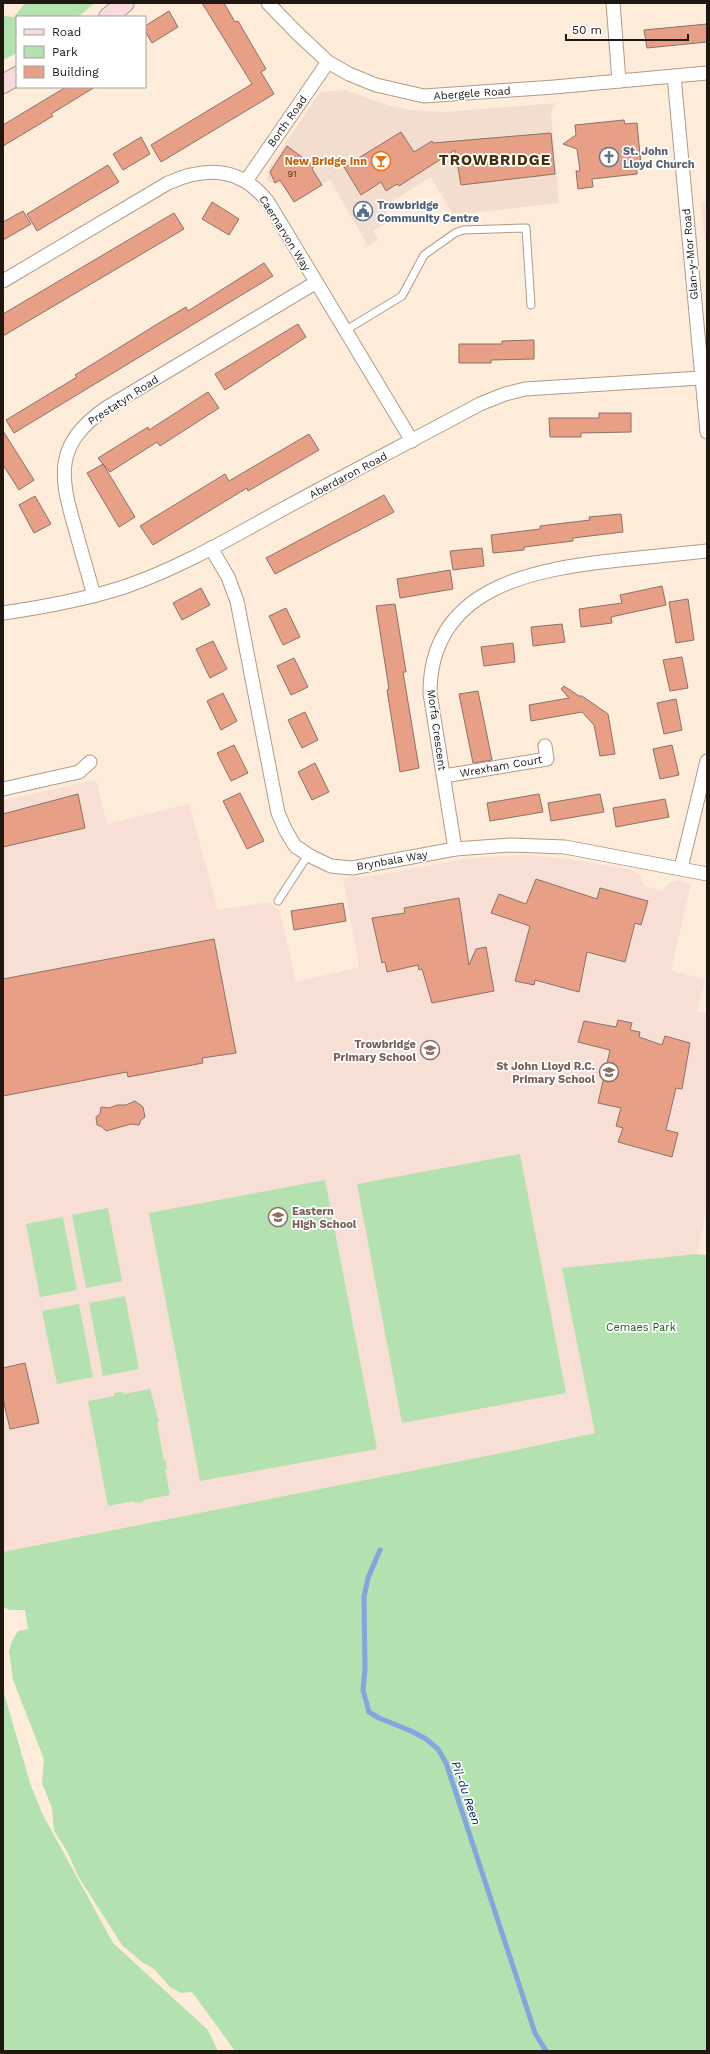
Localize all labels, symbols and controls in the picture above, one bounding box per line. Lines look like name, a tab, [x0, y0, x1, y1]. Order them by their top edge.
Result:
legend	[16, 16, 146, 88]
scale bar	[566, 16, 688, 42]
text: 50 m	[572, 23, 602, 37]
text: Road	[52, 25, 81, 39]
text: Park	[52, 45, 78, 59]
text: Building	[52, 65, 99, 79]
street label: Abergele Road	[433, 84, 511, 103]
street label: Borth Road	[265, 93, 310, 150]
place label: St. John Lloyd Church	[623, 145, 695, 171]
church icon: St. John Lloyd Church	[598, 146, 620, 168]
bar icon: New Bridge Inn	[370, 150, 392, 172]
district label: TROWBRIDGE	[439, 151, 551, 169]
place label: New Bridge Inn	[285, 155, 367, 168]
house number: 91	[287, 169, 297, 179]
street label: Caernarvon Way	[256, 193, 313, 274]
place label: Trowbridge Community Centre	[377, 199, 479, 225]
public building icon: Trowbridge Community Centre	[352, 200, 374, 222]
street label: Glan-y-Mor Road	[680, 208, 701, 300]
street label: Prestatyn Road	[86, 373, 161, 428]
street label: Aberdaron Road	[307, 449, 389, 501]
street label: Morfa Crescent	[424, 689, 449, 772]
street label: Wrexham Court	[459, 753, 544, 780]
street label: Brynbala Way	[356, 848, 429, 873]
place label: Trowbridge Primary School	[333, 1038, 416, 1064]
school or university icon: Trowbridge Primary School	[419, 1039, 441, 1061]
place label: St John Lloyd R.C. Primary School	[496, 1060, 595, 1086]
school or university icon: St John Lloyd R.C. Primary School	[598, 1061, 620, 1083]
place label: Eastern High School	[292, 1205, 357, 1231]
school or university icon: Eastern High School	[267, 1206, 289, 1228]
park label: Cemaes Park	[606, 1321, 676, 1334]
water label: Pil-du Reen	[449, 1759, 483, 1827]

